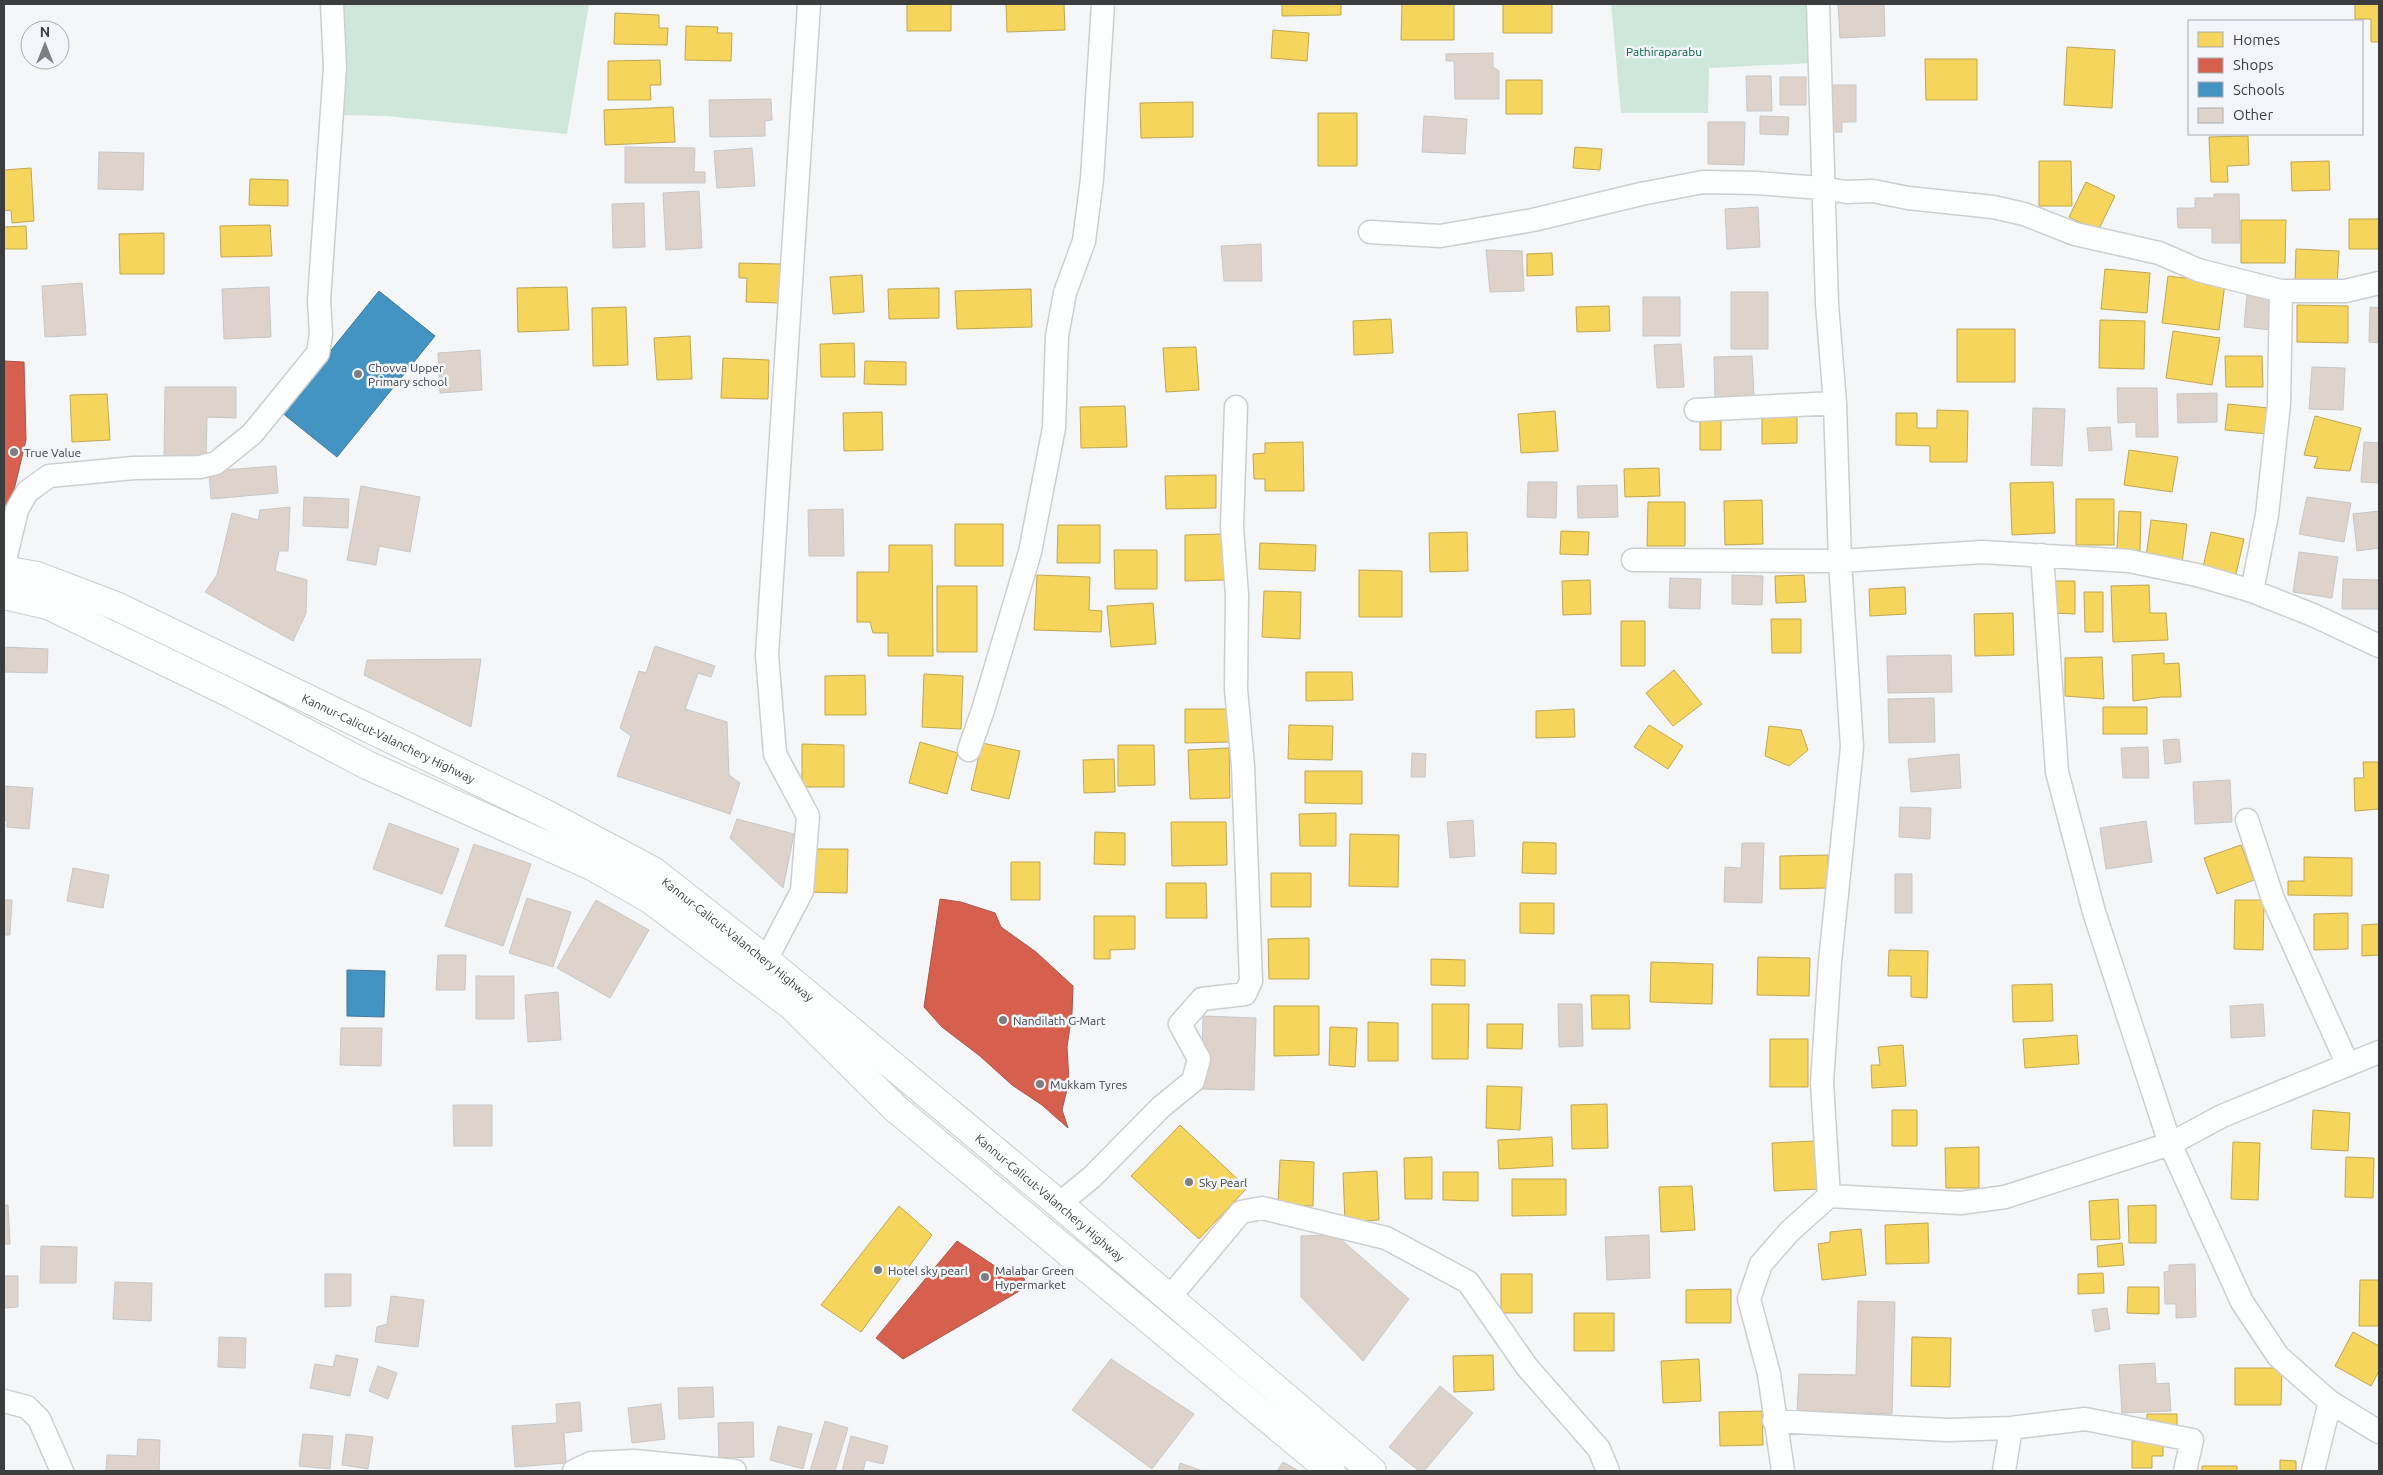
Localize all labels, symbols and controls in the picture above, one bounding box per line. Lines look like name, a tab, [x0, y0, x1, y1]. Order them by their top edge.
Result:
north arrow	[20, 20, 70, 70]
legend	[2188, 20, 2363, 135]
text: N	[40, 24, 50, 40]
text: Homes	[2233, 31, 2280, 48]
park label: Pathiraparabu	[1626, 45, 1702, 58]
text: Shops	[2233, 56, 2274, 73]
text: Schools	[2233, 81, 2284, 98]
text: Other	[2233, 106, 2273, 123]
place label: Chovva Upper Primary school	[368, 361, 447, 388]
marker: Chovva Upper Primary school	[352, 368, 364, 380]
marker: True Value	[8, 446, 20, 458]
place label: True Value	[24, 446, 81, 459]
street label: Kannur-Calicut-Valanchery Highway	[300, 691, 477, 785]
street label: Kannur-Calicut-Valanchery Highway	[660, 874, 817, 1004]
marker: Nandilath G-Mart	[997, 1014, 1009, 1026]
place label: Nandilath G-Mart	[1013, 1014, 1106, 1027]
marker: Mukkam Tyres	[1034, 1078, 1046, 1090]
place label: Mukkam Tyres	[1050, 1078, 1127, 1091]
street label: Kannur-Calicut-Valanchery Highway	[973, 1131, 1127, 1264]
marker: Sky Pearl	[1183, 1176, 1195, 1188]
place label: Sky Pearl	[1199, 1176, 1247, 1189]
marker: Hotel sky pearl	[872, 1264, 884, 1276]
place label: Hotel sky pearl	[888, 1264, 968, 1277]
place label: Malabar Green Hypermarket	[995, 1264, 1074, 1291]
marker: Malabar Green Hypermarket	[979, 1271, 991, 1283]

